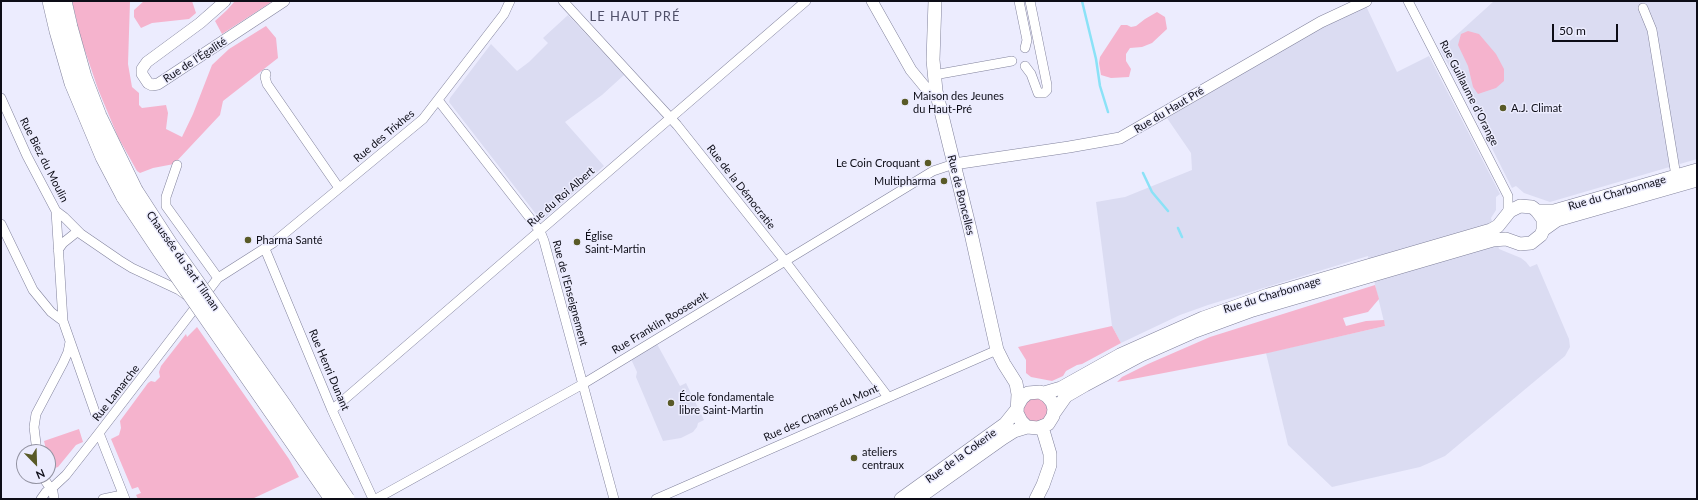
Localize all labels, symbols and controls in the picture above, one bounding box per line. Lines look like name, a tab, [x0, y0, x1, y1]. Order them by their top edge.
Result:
district label: LE HAUT PRÉ	[589, 9, 681, 25]
scale bar	[1554, 16, 1620, 42]
text: 50 m	[1559, 23, 1586, 38]
street label: Rue de l'Égalité	[161, 34, 229, 86]
street label: Rue Guillaume d'Orange	[1437, 38, 1501, 148]
street label: Rue du Haut Pré	[1132, 84, 1206, 136]
place label: Maison des Jeunes du Haut-Pré	[913, 89, 1004, 115]
marker: Maison des Jeunes du Haut-Pré	[900, 97, 910, 107]
place label: A.J. Climat	[1511, 101, 1562, 115]
marker: A.J. Climat	[1498, 103, 1508, 113]
street label: Rue des Trixhes	[351, 107, 417, 165]
street label: Rue Biez du Moulin	[17, 115, 71, 205]
street label: Rue de la Démocratie	[704, 142, 778, 232]
street label: Rue de Boncelles	[945, 153, 977, 237]
place label: Le Coin Croquant	[836, 156, 920, 170]
marker: Le Coin Croquant	[923, 158, 933, 168]
street label: Rue du Roi Albert	[525, 164, 597, 230]
street label: Rue du Charbonnage	[1567, 173, 1667, 213]
place label: Multipharma	[874, 174, 936, 188]
marker: Multipharma	[939, 176, 949, 186]
street label: Chaussée du Sart Tilman	[144, 209, 222, 313]
place label: Église Saint-Martin	[585, 229, 646, 255]
place label: Pharma Santé	[256, 233, 323, 247]
marker: Pharma Santé	[243, 235, 253, 245]
marker: Église Saint-Martin	[572, 237, 582, 247]
street label: Rue de l'Enseignement	[550, 239, 590, 347]
street label: Rue du Charbonnage	[1222, 274, 1322, 316]
street label: Rue Franklin Roosevelt	[610, 289, 710, 357]
street label: Rue Henri Dunant	[306, 327, 352, 413]
street label: Rue Lamarche	[90, 362, 142, 424]
street label: Rue des Champs du Mont	[762, 382, 880, 444]
place label: École fondamentale libre Saint-Martin	[679, 390, 774, 416]
marker: École fondamentale libre Saint-Martin	[666, 398, 676, 408]
street label: Rue de la Cokerie	[923, 426, 999, 486]
north arrow	[16, 444, 56, 484]
place label: ateliers centraux	[862, 445, 904, 471]
marker: ateliers centraux	[849, 453, 859, 463]
text: N	[34, 467, 47, 482]

